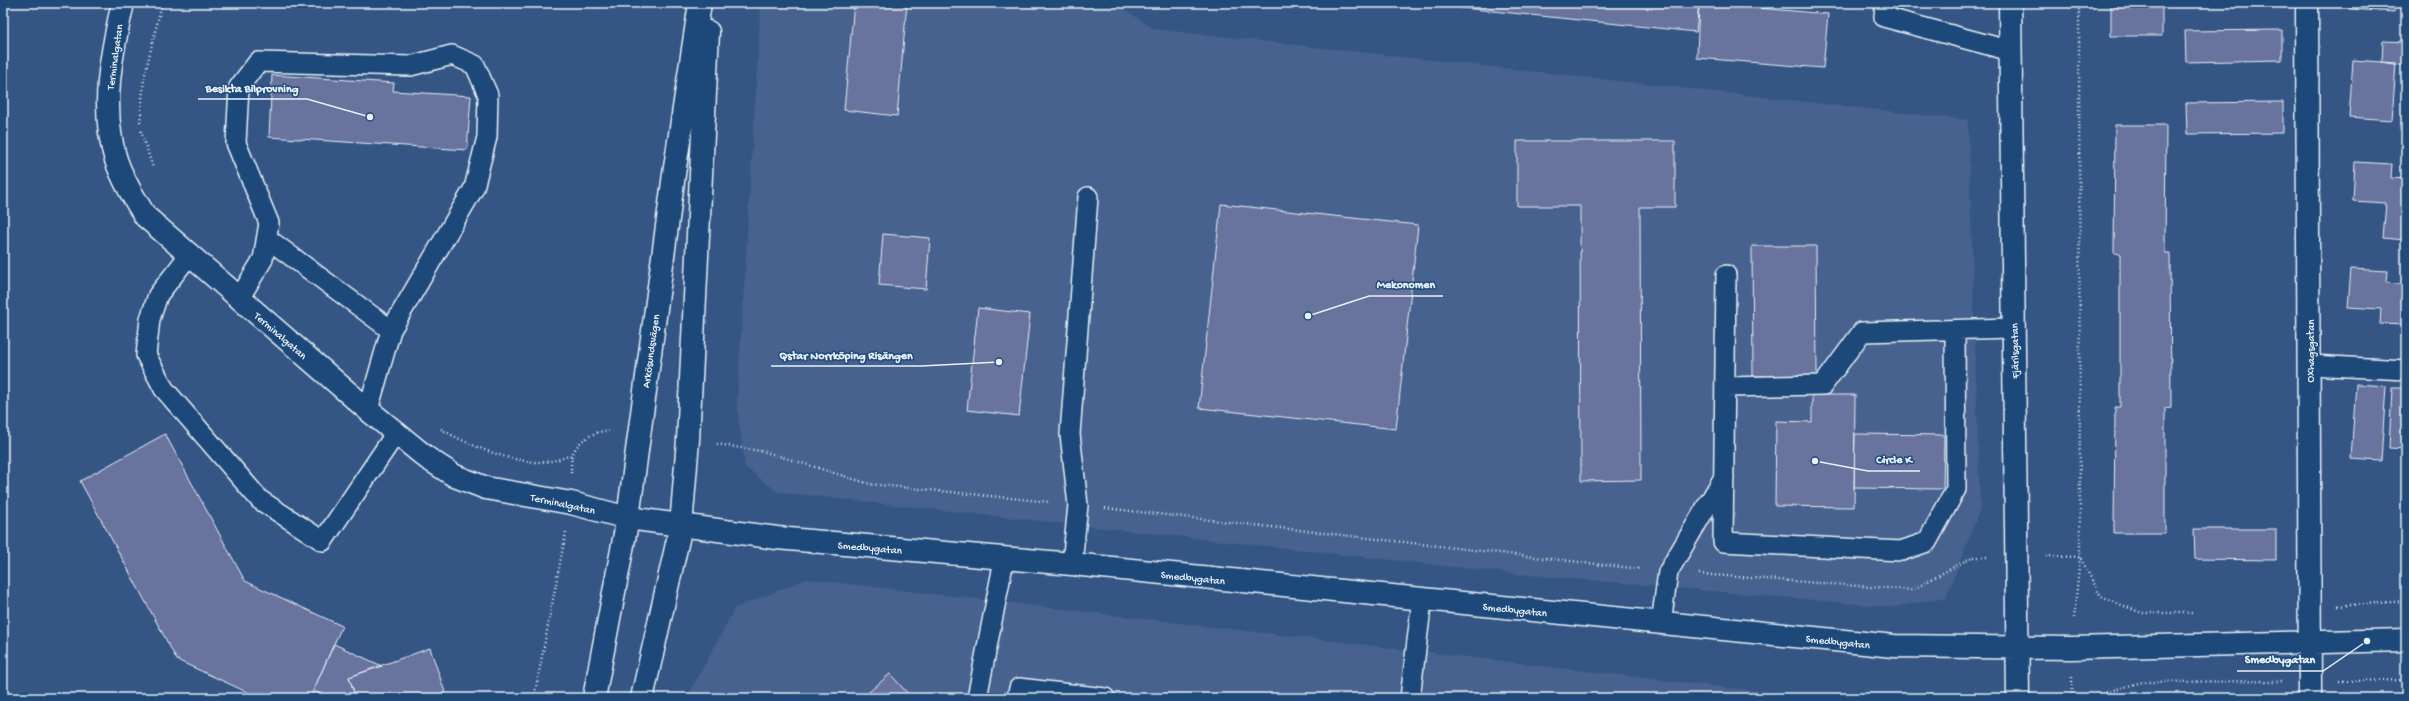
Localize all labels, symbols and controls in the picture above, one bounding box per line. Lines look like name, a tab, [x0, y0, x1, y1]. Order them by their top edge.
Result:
street label: Terminalgatan	[105, 23, 127, 92]
callout: Besikta Bilprovning	[198, 75, 307, 99]
text: Besikta Bilprovning	[205, 83, 299, 97]
callout: Mekonomen	[1369, 272, 1443, 296]
text: Mekonomen	[1377, 279, 1436, 293]
street label: Terminalgatan	[250, 310, 309, 363]
street label: Arkösundsvägen	[641, 313, 663, 389]
street label: Oxhagsgatan	[2306, 319, 2318, 382]
street label: Fjärilsgatan	[2009, 322, 2023, 380]
callout: Qstar Norrköping Risängen	[771, 342, 921, 366]
text: Qstar Norrköping Risängen	[779, 350, 913, 364]
callout: Circle K	[1868, 447, 1920, 471]
text: Circle K	[1875, 454, 1913, 468]
street label: Terminalgatan	[528, 492, 597, 518]
street label: Smedbygatan	[837, 540, 903, 558]
street label: Smedbygatan	[1160, 570, 1226, 588]
street label: Smedbygatan	[1482, 602, 1548, 620]
street label: Smedbygatan	[1805, 634, 1871, 652]
callout: Smedbygatan	[2237, 647, 2323, 671]
text: Smedbygatan	[2245, 654, 2315, 668]

